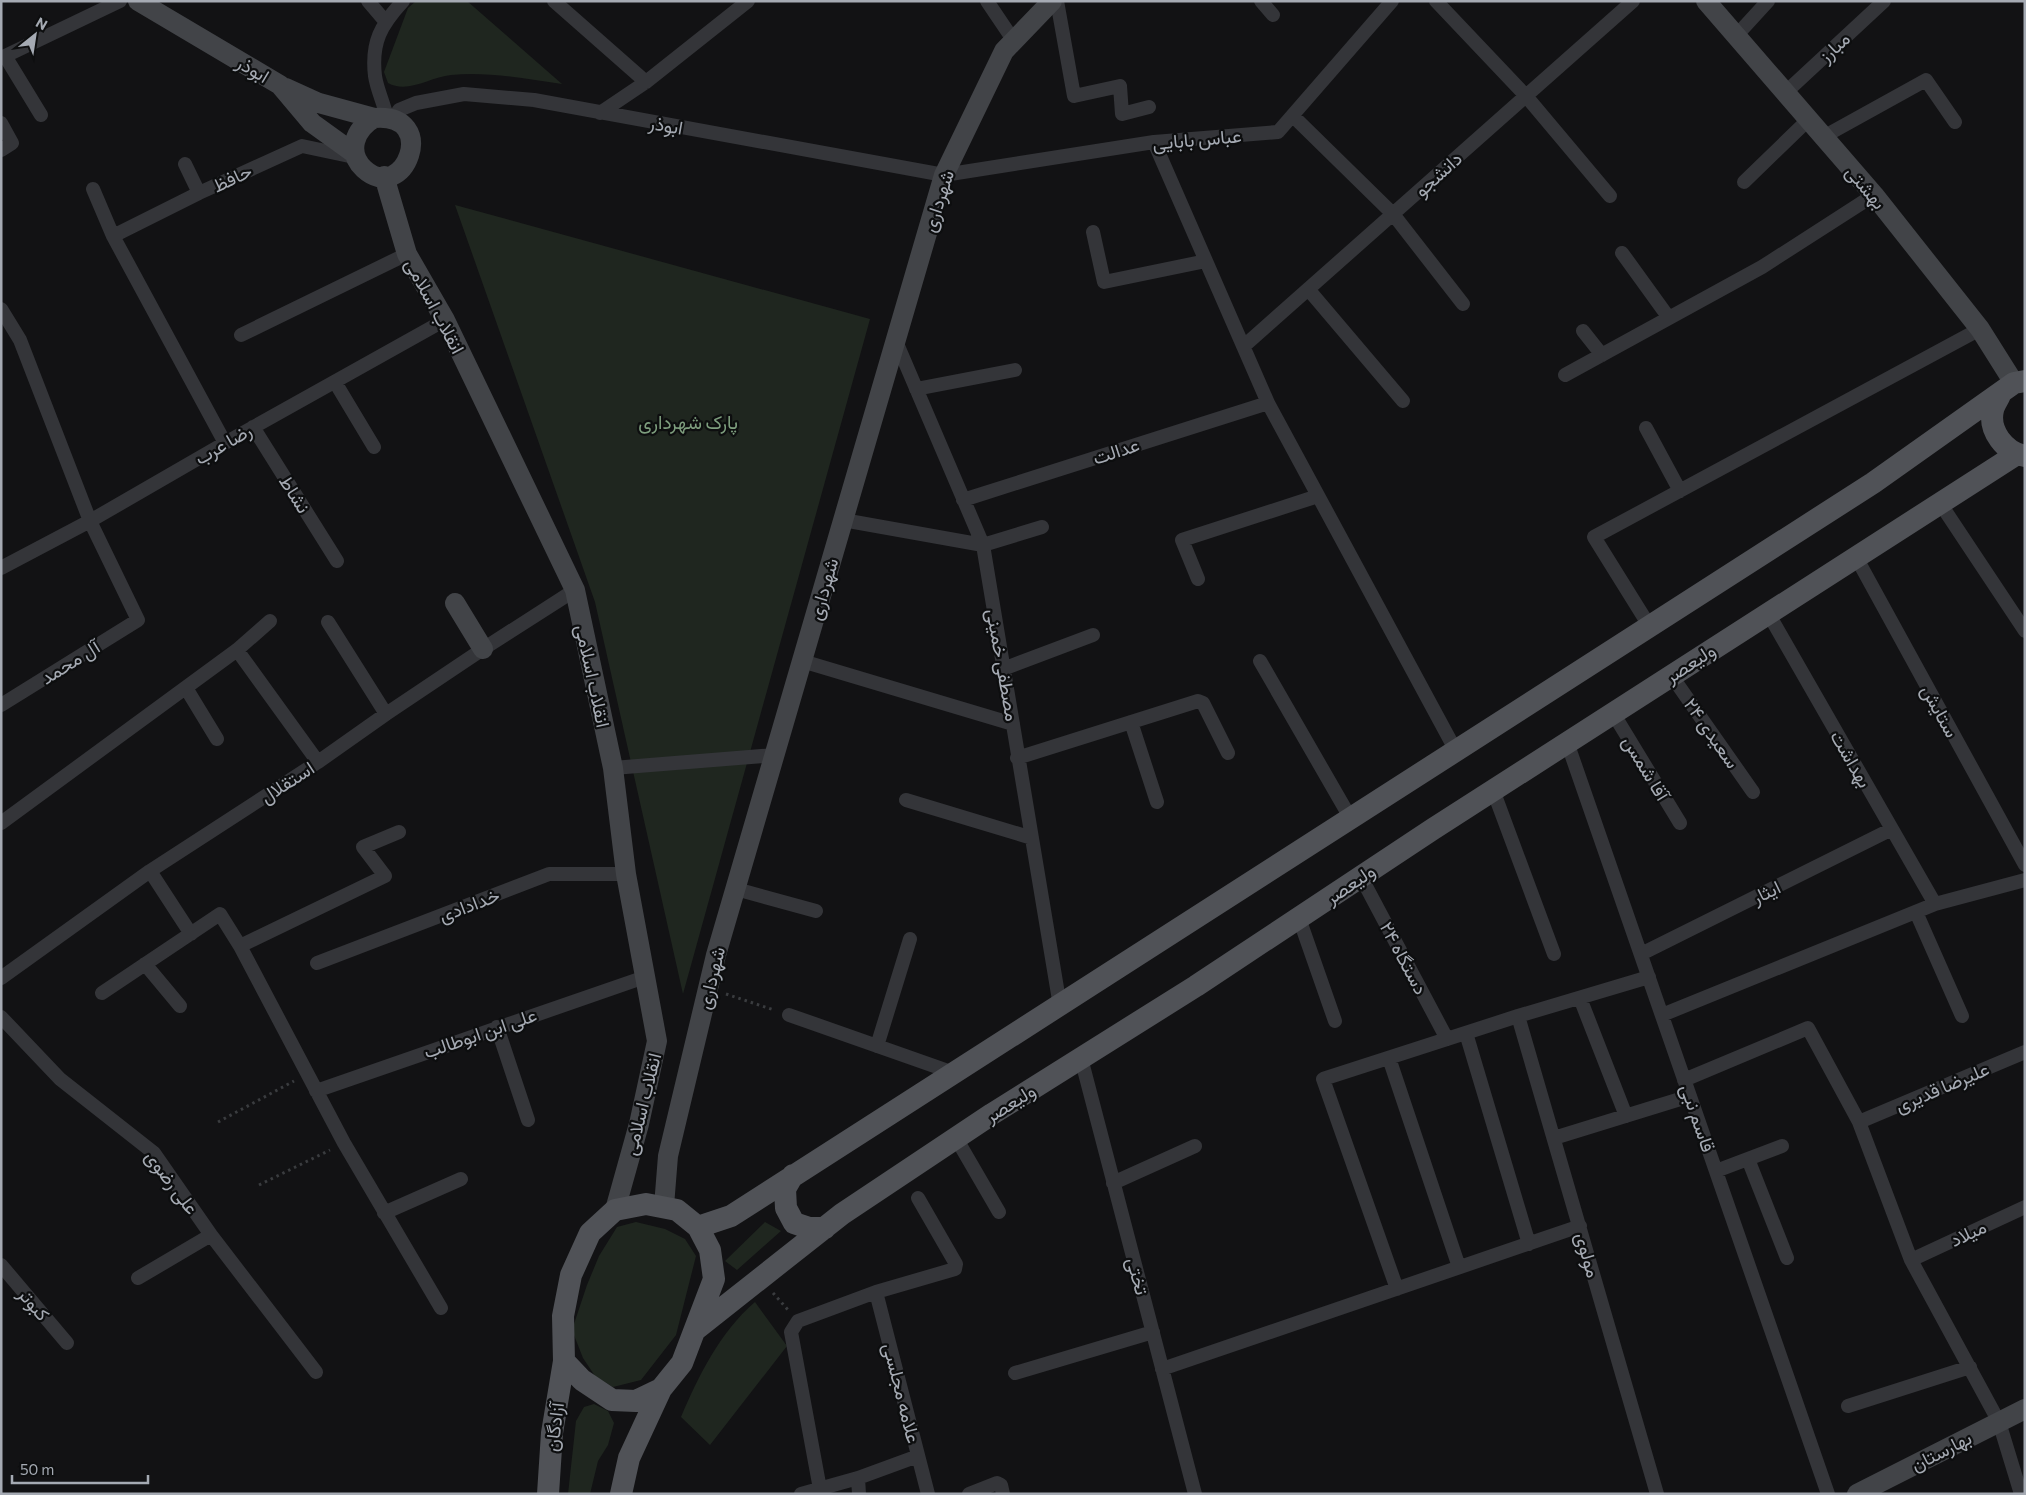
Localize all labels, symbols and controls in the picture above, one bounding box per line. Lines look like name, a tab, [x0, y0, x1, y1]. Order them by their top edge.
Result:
north arrow	[10, 10, 60, 60]
text: N	[33, 13, 51, 33]
street label: مبارز	[1812, 26, 1855, 68]
street label: ابوذر	[231, 49, 274, 88]
street label: ابوذر	[646, 110, 685, 140]
street label: عباس بابایی	[1151, 123, 1243, 155]
street label: دانشجو	[1409, 146, 1467, 202]
street label: حافظ	[208, 158, 255, 197]
street label: بهشتی	[1841, 160, 1891, 214]
street label: شهرداری	[917, 167, 959, 235]
street label: انقلاب اسلامی	[400, 254, 470, 358]
park label: پارک شهرداری	[638, 410, 738, 436]
street label: رضا عرب	[190, 418, 256, 470]
street label: عدالت	[1090, 432, 1142, 469]
street label: نشاط	[275, 470, 316, 517]
street label: شهرداری	[803, 555, 843, 623]
street label: مصطفی خمینی	[981, 607, 1025, 723]
street label: انقلاب اسلامی	[570, 622, 616, 730]
street label: آل محمد	[36, 634, 106, 690]
street label: ولیعصر	[1659, 638, 1720, 689]
street label: ستایش	[1916, 680, 1964, 742]
street label: ۲۴ سعیدی	[1679, 693, 1745, 773]
street label: بهداشت	[1825, 726, 1877, 792]
street label: آقا شمس	[1617, 731, 1676, 806]
street label: استقلال	[255, 756, 319, 808]
street label: ولیعصر	[1320, 859, 1380, 910]
street label: ایثار	[1747, 875, 1784, 910]
street label: خدادادی	[435, 882, 503, 928]
street label: ۲۴ دستگاه	[1376, 917, 1433, 998]
street label: شهرداری	[692, 944, 730, 1012]
street label: علی ابن ابوطالب	[420, 1002, 540, 1064]
street label: انقلاب اسلامی	[618, 1050, 666, 1158]
street label: علیرضا قدیری	[1891, 1056, 1993, 1118]
street label: ولیعصر	[979, 1078, 1040, 1128]
street label: قاسم نبی	[1674, 1081, 1721, 1156]
street label: علی رضوی	[140, 1145, 204, 1219]
street label: میلاد	[1946, 1214, 1990, 1252]
street label: مولوی	[1570, 1230, 1606, 1280]
street label: تختی	[1122, 1255, 1155, 1298]
street label: کبوتر	[12, 1281, 55, 1326]
street label: علامه مجلسی	[878, 1340, 926, 1446]
street label: آزادگان	[539, 1400, 569, 1453]
street label: بهارستان	[1907, 1426, 1975, 1476]
scale bar	[12, 1452, 149, 1484]
text: 50 m	[20, 1460, 54, 1478]

